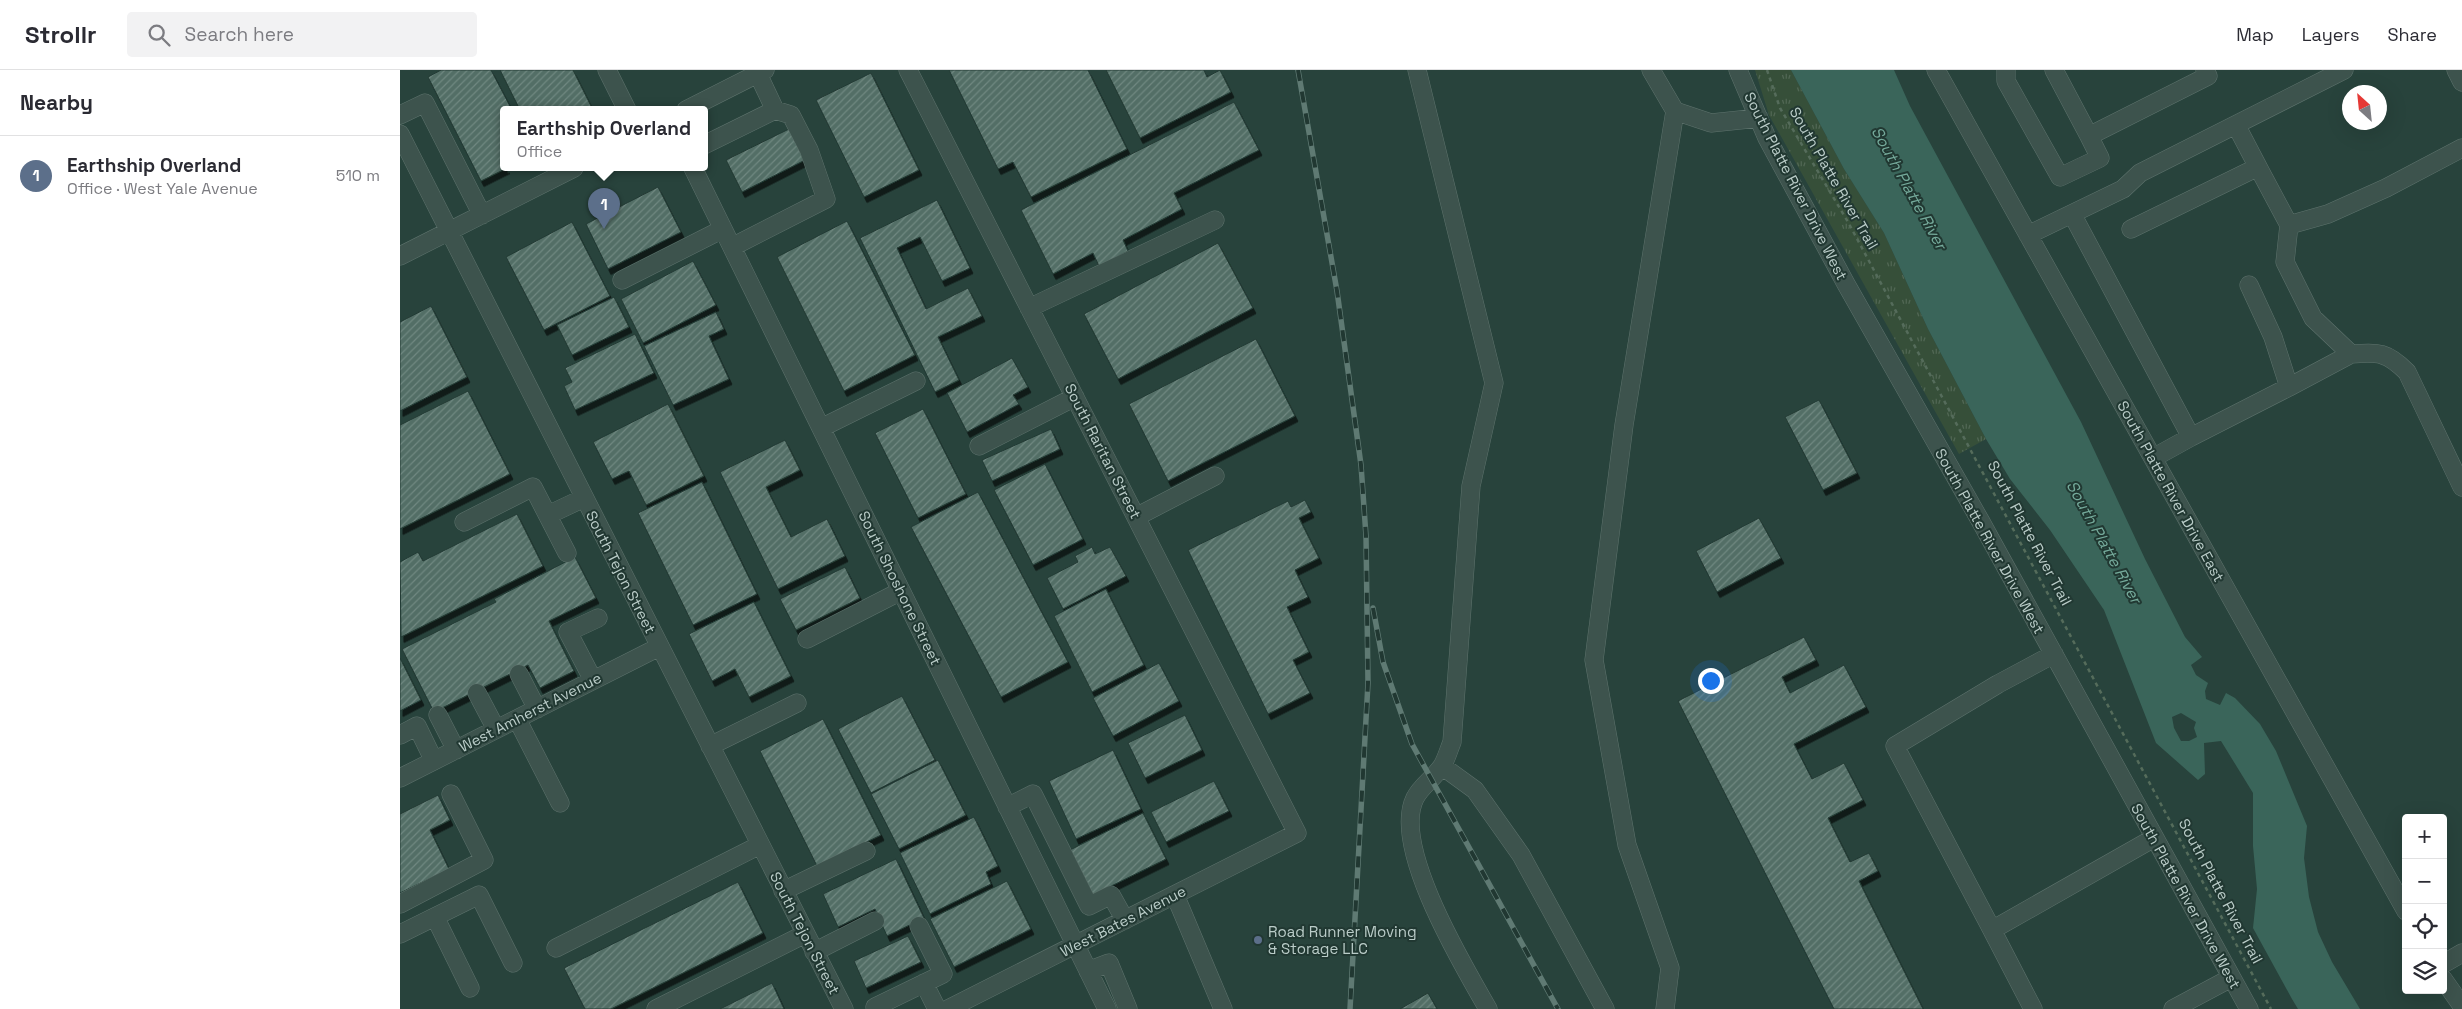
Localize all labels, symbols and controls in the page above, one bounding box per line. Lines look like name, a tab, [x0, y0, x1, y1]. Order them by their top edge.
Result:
search box	[127, 12, 477, 57]
text: Strollr	[25, 19, 97, 50]
icon: search	[145, 21, 173, 49]
text: Search here	[185, 22, 294, 47]
text: Map	[2236, 23, 2274, 46]
text: Layers	[2302, 23, 2359, 46]
text: Share	[2387, 23, 2437, 46]
north arrow	[2342, 85, 2387, 130]
text: Nearby	[20, 89, 93, 116]
street label: South Platte River Drive West	[1740, 89, 1852, 283]
street label: South Platte River Trail	[1785, 103, 1883, 253]
popup	[500, 106, 708, 171]
text: Earthship Overland	[517, 116, 691, 141]
water label: South Platte River	[1867, 123, 1952, 255]
text: Office	[517, 141, 562, 162]
text: Earthship Overland	[67, 153, 241, 178]
text: 1	[32, 165, 40, 186]
text: 510 m	[336, 165, 380, 186]
text: Office · West Yale Avenue	[67, 178, 258, 199]
pin: 1	[588, 188, 620, 229]
street label: South Raritan Street	[1061, 380, 1145, 522]
street label: South Platte River Drive East	[2113, 397, 2229, 585]
street label: South Platte River Drive West	[1931, 445, 2049, 637]
street label: South Platte River Trail	[1984, 457, 2076, 609]
water label: South Platte River	[2062, 477, 2147, 609]
street label: South Tejon Street	[582, 507, 660, 637]
street label: South Shoshone Street	[854, 508, 946, 668]
street label: West Amherst Avenue	[456, 668, 604, 756]
your location	[1698, 668, 1724, 694]
street label: South Platte River Drive West	[2127, 800, 2245, 992]
map controls	[2402, 814, 2447, 994]
button: +	[2402, 814, 2447, 859]
street label: South Platte River Trail	[2175, 815, 2267, 967]
button: −	[2402, 859, 2447, 904]
street label: South Tejon Street	[766, 868, 844, 998]
street label: West Bates Avenue	[1057, 881, 1189, 961]
button: locate	[2402, 904, 2447, 949]
place label: Road Runner Moving & Storage LLC	[1268, 922, 1417, 958]
marker: Road Runner Moving & Storage LLC	[1252, 934, 1264, 946]
button: layers	[2402, 949, 2447, 994]

